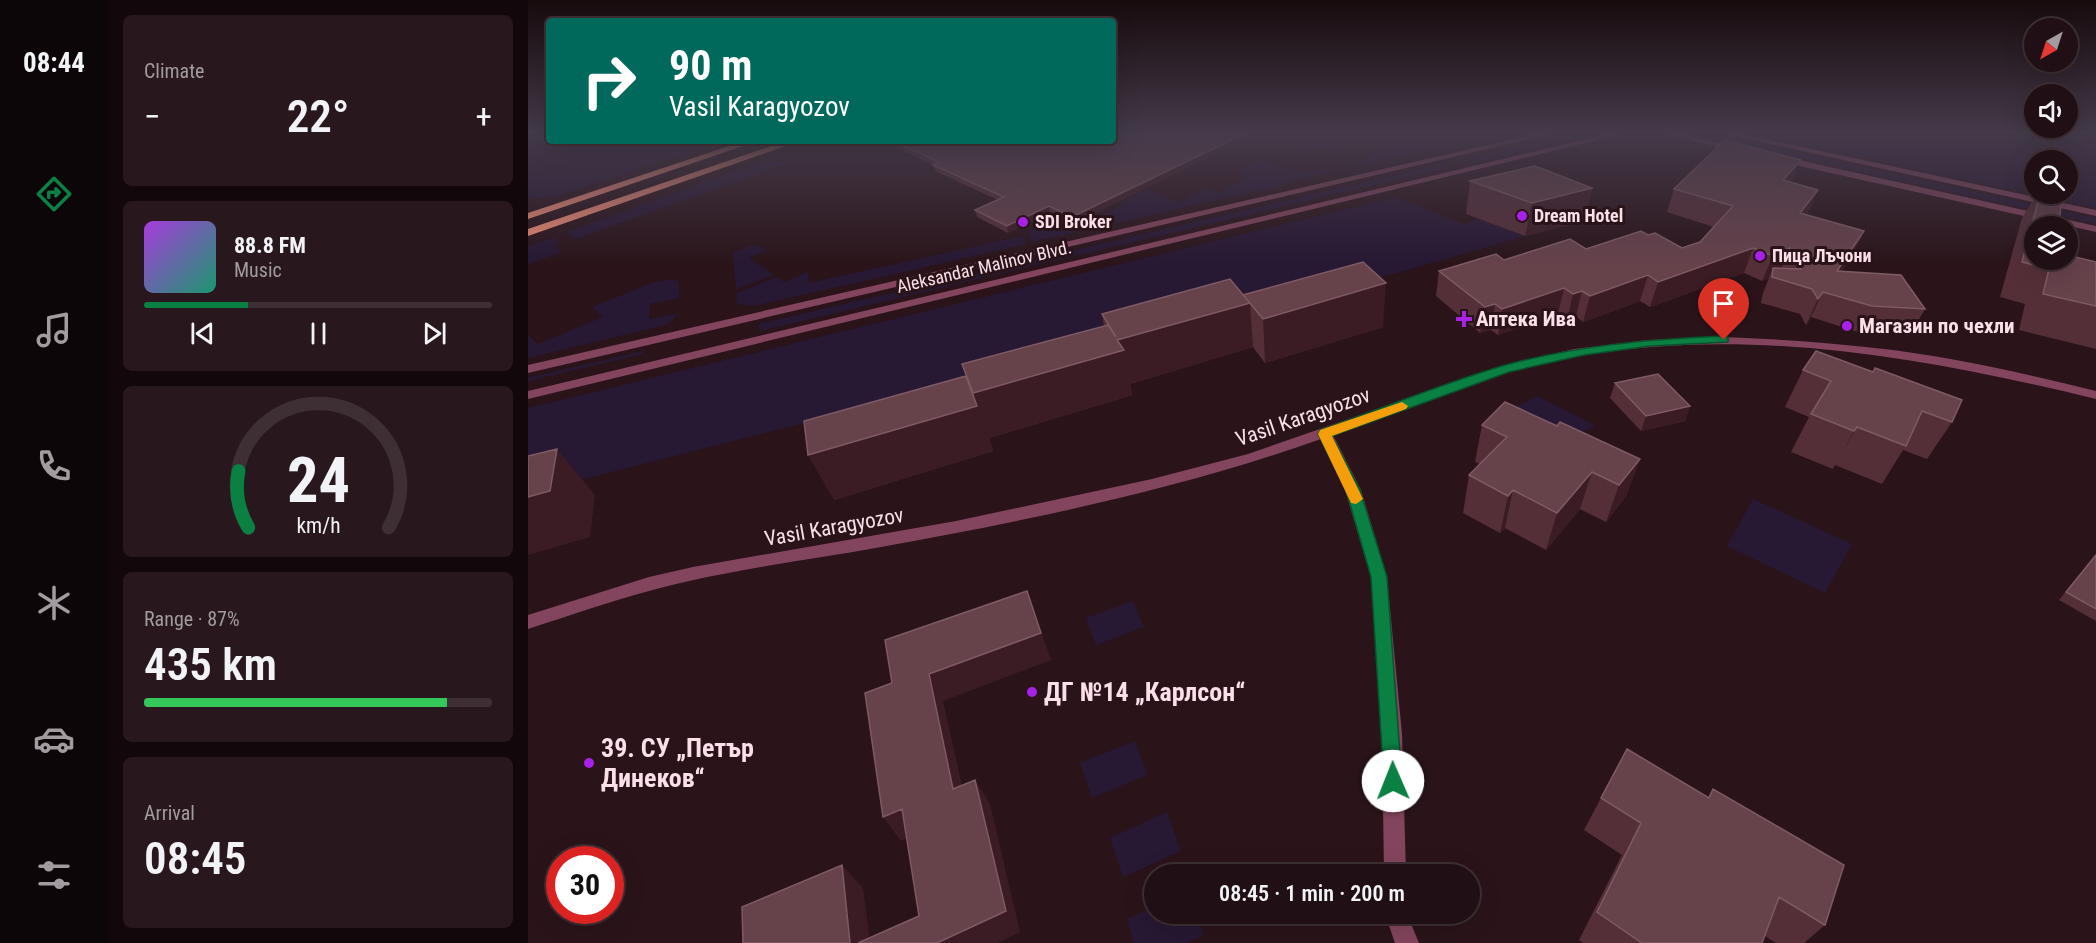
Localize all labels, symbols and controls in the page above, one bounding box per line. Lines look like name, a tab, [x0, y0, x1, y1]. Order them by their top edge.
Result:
north arrow	[2024, 18, 2078, 72]
map controls	[2024, 18, 2078, 270]
text: 90 m	[669, 41, 752, 90]
icon: right	[570, 42, 648, 120]
text: 08:44	[23, 47, 85, 79]
text: Climate	[144, 59, 204, 83]
button: sound	[2024, 84, 2078, 138]
text: 22°	[287, 90, 349, 143]
text: Vasil Karagyozov	[669, 91, 850, 123]
text: −	[144, 97, 161, 136]
text: +	[476, 97, 492, 136]
button: search	[2024, 150, 2078, 204]
icon: directions	[33, 173, 75, 215]
place label: Dream Hotel	[1534, 205, 1623, 226]
marker: Dream Hotel	[1515, 209, 1529, 223]
place label: SDI Broker	[1035, 211, 1112, 232]
marker: SDI Broker	[1016, 215, 1030, 229]
button: layers	[2024, 216, 2078, 270]
text: 88.8 FM	[234, 233, 306, 258]
street label: Aleksandar Malinov Blvd.	[894, 236, 1073, 297]
place label: Пица Лъчони	[1772, 245, 1871, 266]
marker: Пица Лъчони	[1753, 249, 1767, 263]
text: Music	[234, 258, 282, 282]
pin	[1698, 278, 1749, 340]
icon: arrive	[1707, 287, 1740, 320]
place label: Аптека Ива	[1476, 307, 1576, 331]
icon: music	[33, 309, 75, 351]
marker: Аптека Ива	[1457, 312, 1471, 326]
place label: Магазин по чехли	[1859, 314, 2014, 338]
icon: previous	[186, 317, 219, 350]
icon: pause	[302, 317, 335, 350]
icon: next	[418, 317, 451, 350]
marker: Магазин по чехли	[1840, 319, 1854, 333]
street label: Vasil Karagyozov	[1233, 383, 1373, 451]
icon: phone	[33, 445, 75, 487]
text: 24	[286, 445, 350, 518]
street label: Vasil Karagyozov	[763, 503, 905, 551]
text: km/h	[296, 514, 340, 539]
icon: climate	[33, 582, 75, 624]
text: Range · 87%	[144, 607, 240, 631]
text: 435 km	[144, 638, 277, 691]
place label: ДГ №14 „Карлсон“	[1044, 677, 1245, 707]
marker: ДГ №14 „Карлсон“	[1025, 685, 1039, 699]
icon: car	[33, 718, 75, 760]
place label: 39. СУ „Петър Динеков“	[601, 733, 754, 793]
position arrow	[1361, 749, 1425, 813]
marker: 39. СУ „Петър Динеков“	[582, 756, 596, 770]
text: Arrival	[144, 801, 195, 825]
text: 08:45	[144, 832, 246, 885]
speed limit sign: 30	[546, 846, 624, 924]
icon: filters	[33, 854, 75, 896]
text: 08:45 · 1 min · 200 m	[1219, 881, 1405, 906]

